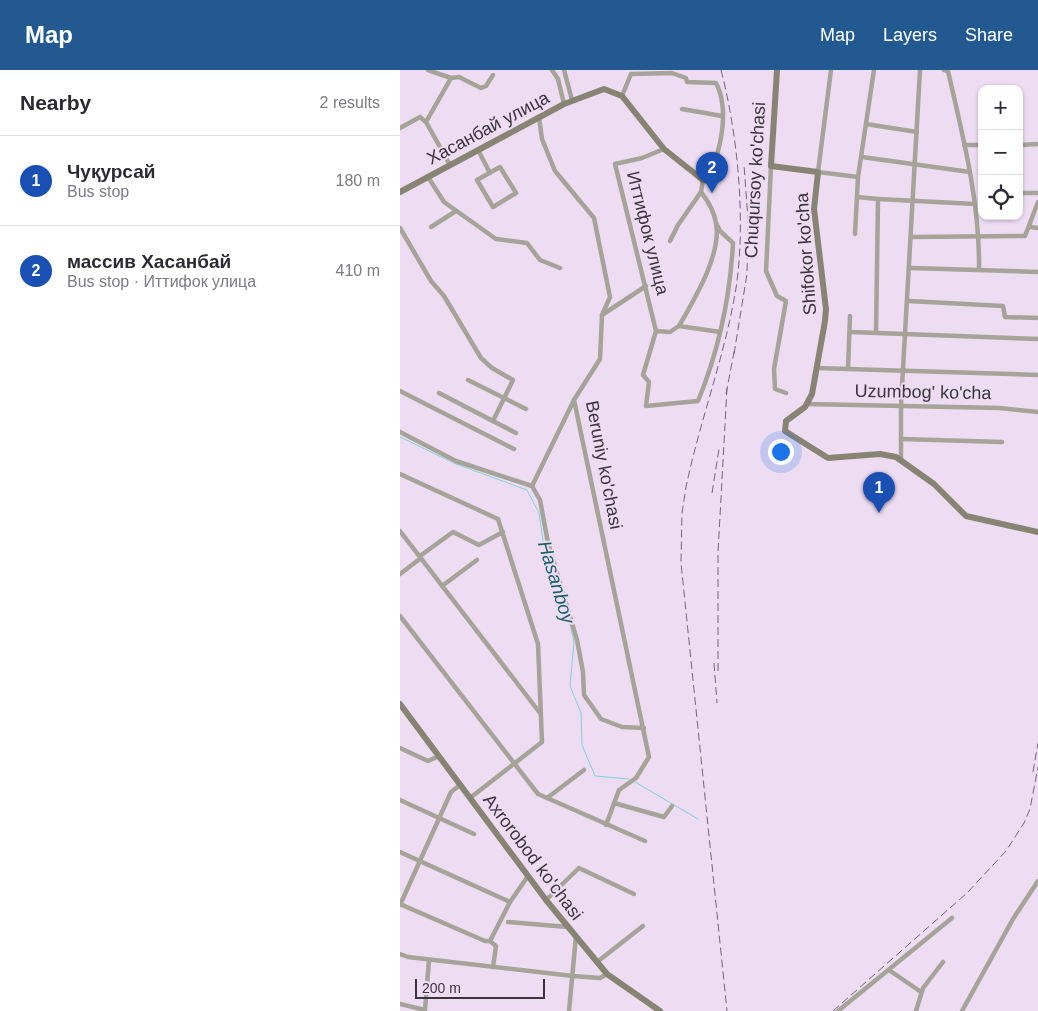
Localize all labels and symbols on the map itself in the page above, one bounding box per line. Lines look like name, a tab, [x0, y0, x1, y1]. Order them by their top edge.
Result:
street label: Хасанбай улица	[424, 87, 553, 169]
street label: Chuqursoy ko'chasi	[741, 101, 769, 259]
pin: 2	[696, 152, 728, 193]
street label: Иттифок улица	[623, 169, 673, 298]
street label: Shifokor ko'cha	[792, 191, 820, 316]
street label: Uzumbog' ko'cha	[854, 381, 993, 403]
street label: Beruniy ko'chasi	[582, 399, 626, 531]
your location	[768, 439, 794, 465]
pin: 1	[863, 472, 895, 513]
water label: Hasanboy	[534, 538, 580, 628]
street label: Axrorobod ko'chasi	[479, 790, 587, 924]
scale bar	[415, 976, 545, 999]

